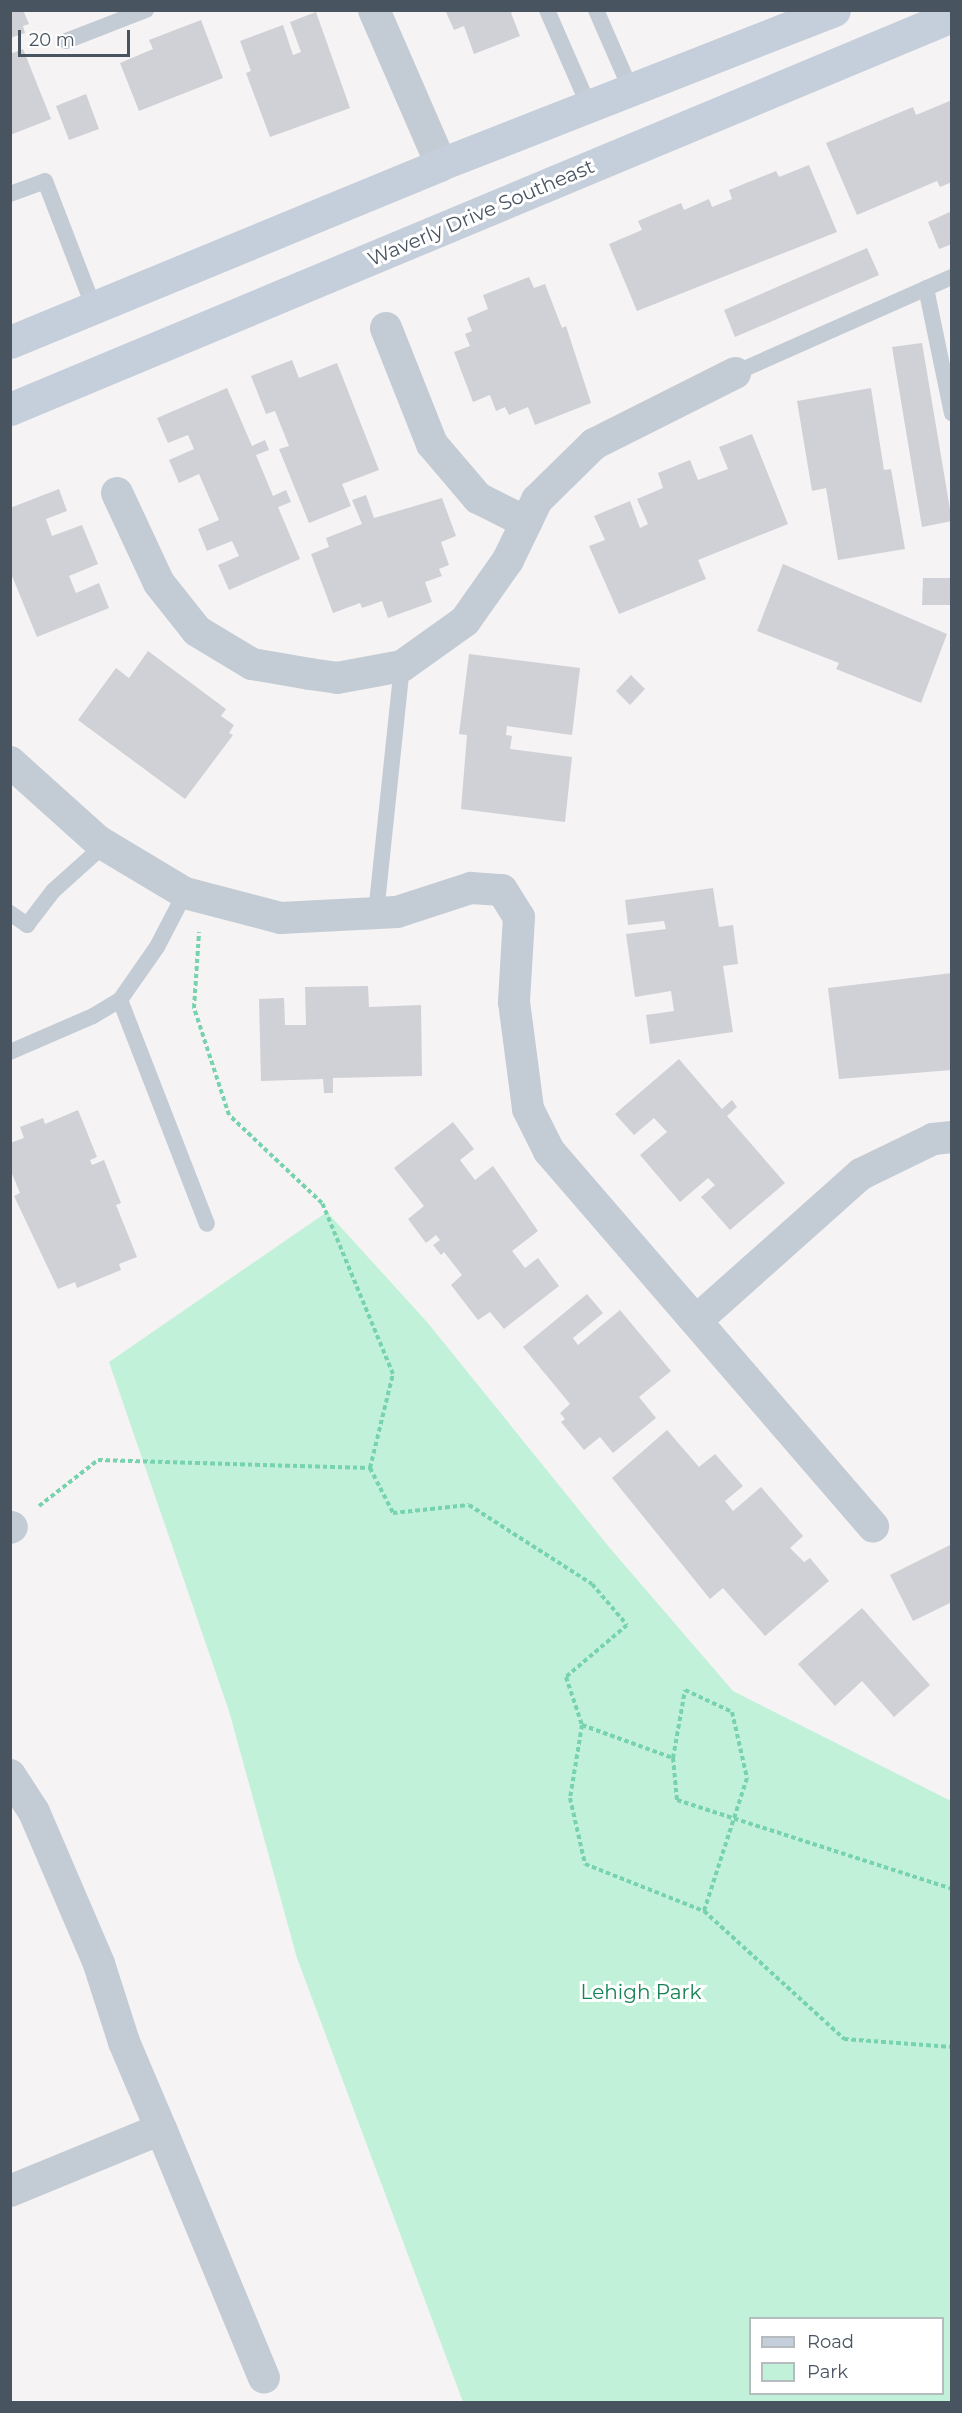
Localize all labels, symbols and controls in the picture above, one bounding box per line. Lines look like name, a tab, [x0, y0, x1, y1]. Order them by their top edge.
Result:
scale bar	[21, 18, 134, 56]
text: 20 m	[29, 29, 75, 51]
street label: Waverly Drive Southeast	[364, 154, 598, 272]
park label: Lehigh Park	[581, 1980, 701, 2004]
legend	[749, 2317, 944, 2395]
text: Road	[807, 2331, 854, 2353]
text: Park	[807, 2361, 848, 2383]

